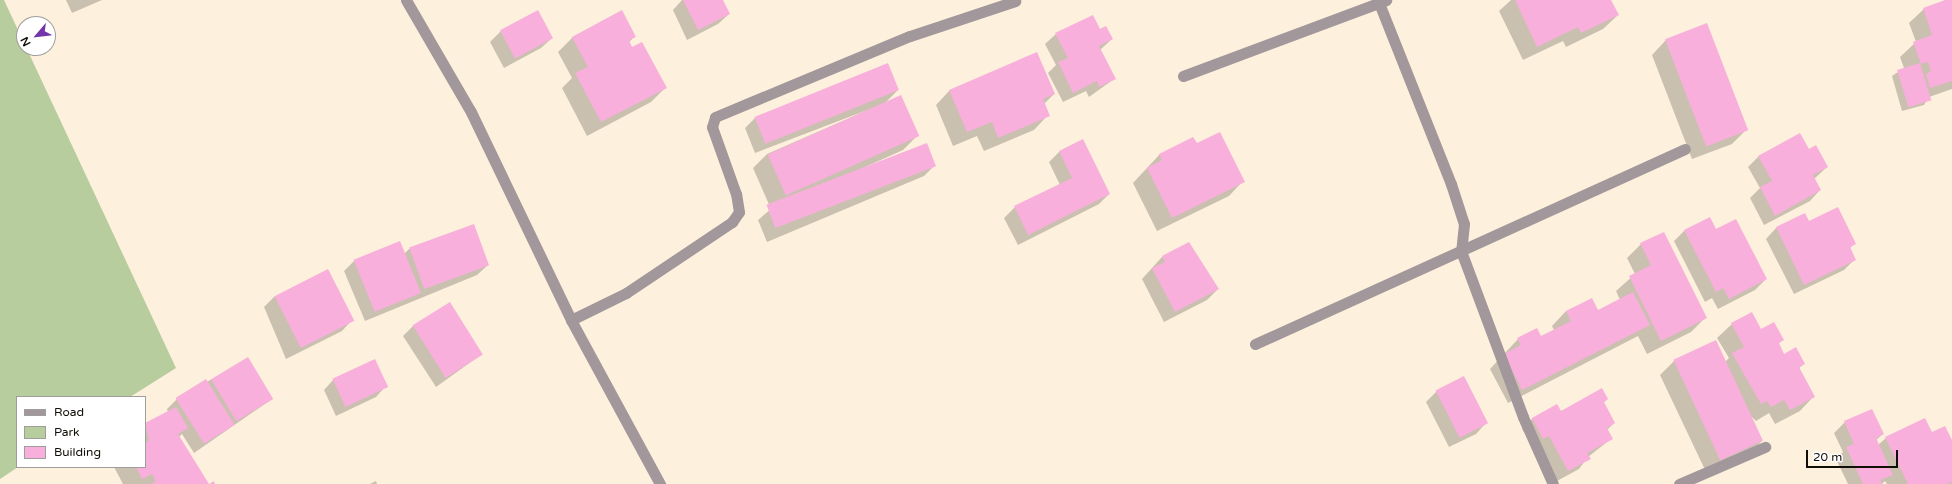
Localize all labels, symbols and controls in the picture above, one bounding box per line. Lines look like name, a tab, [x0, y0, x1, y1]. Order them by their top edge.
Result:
north arrow	[16, 16, 56, 56]
text: N	[18, 34, 34, 48]
legend	[16, 396, 146, 468]
text: Road	[54, 405, 84, 419]
text: Park	[54, 425, 80, 439]
scale bar	[1808, 442, 1900, 468]
text: Building	[54, 445, 101, 459]
text: 20 m	[1813, 450, 1842, 464]

